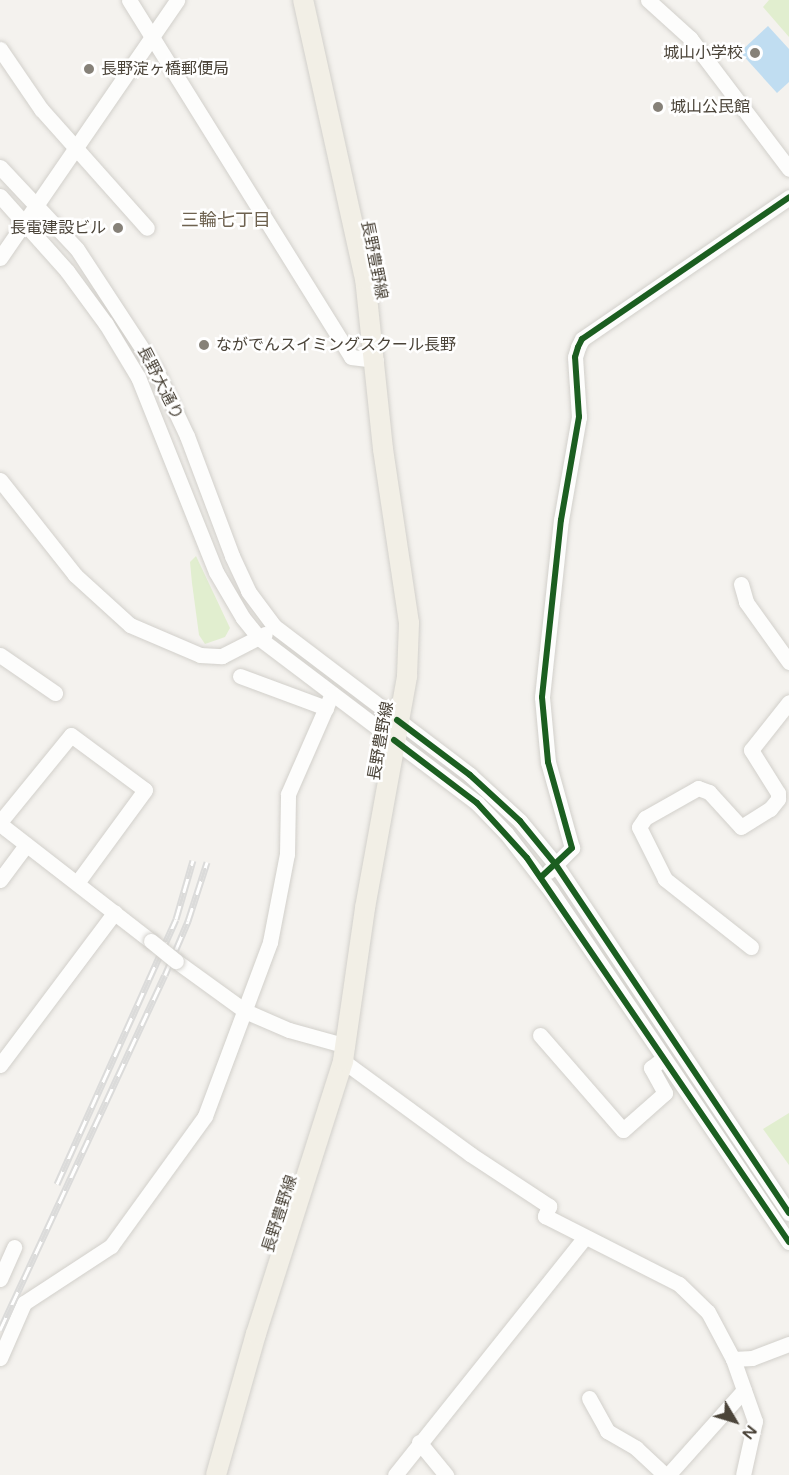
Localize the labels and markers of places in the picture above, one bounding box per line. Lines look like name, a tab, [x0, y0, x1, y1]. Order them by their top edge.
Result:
place label: 城山小学校	[663, 43, 743, 63]
marker: 城山小学校	[748, 46, 762, 60]
place label: 長野淀ヶ橋郵便局	[101, 59, 229, 79]
marker: 長野淀ヶ橋郵便局	[82, 62, 96, 76]
place label: 城山公民館	[670, 97, 750, 117]
marker: 城山公民館	[651, 100, 665, 114]
place label: 長電建設ビル	[10, 218, 106, 238]
marker: 長電建設ビル	[111, 221, 125, 235]
place label: ながでんスイミングスクール長野	[216, 335, 456, 355]
marker: ながでんスイミングスクール長野	[197, 338, 211, 352]

